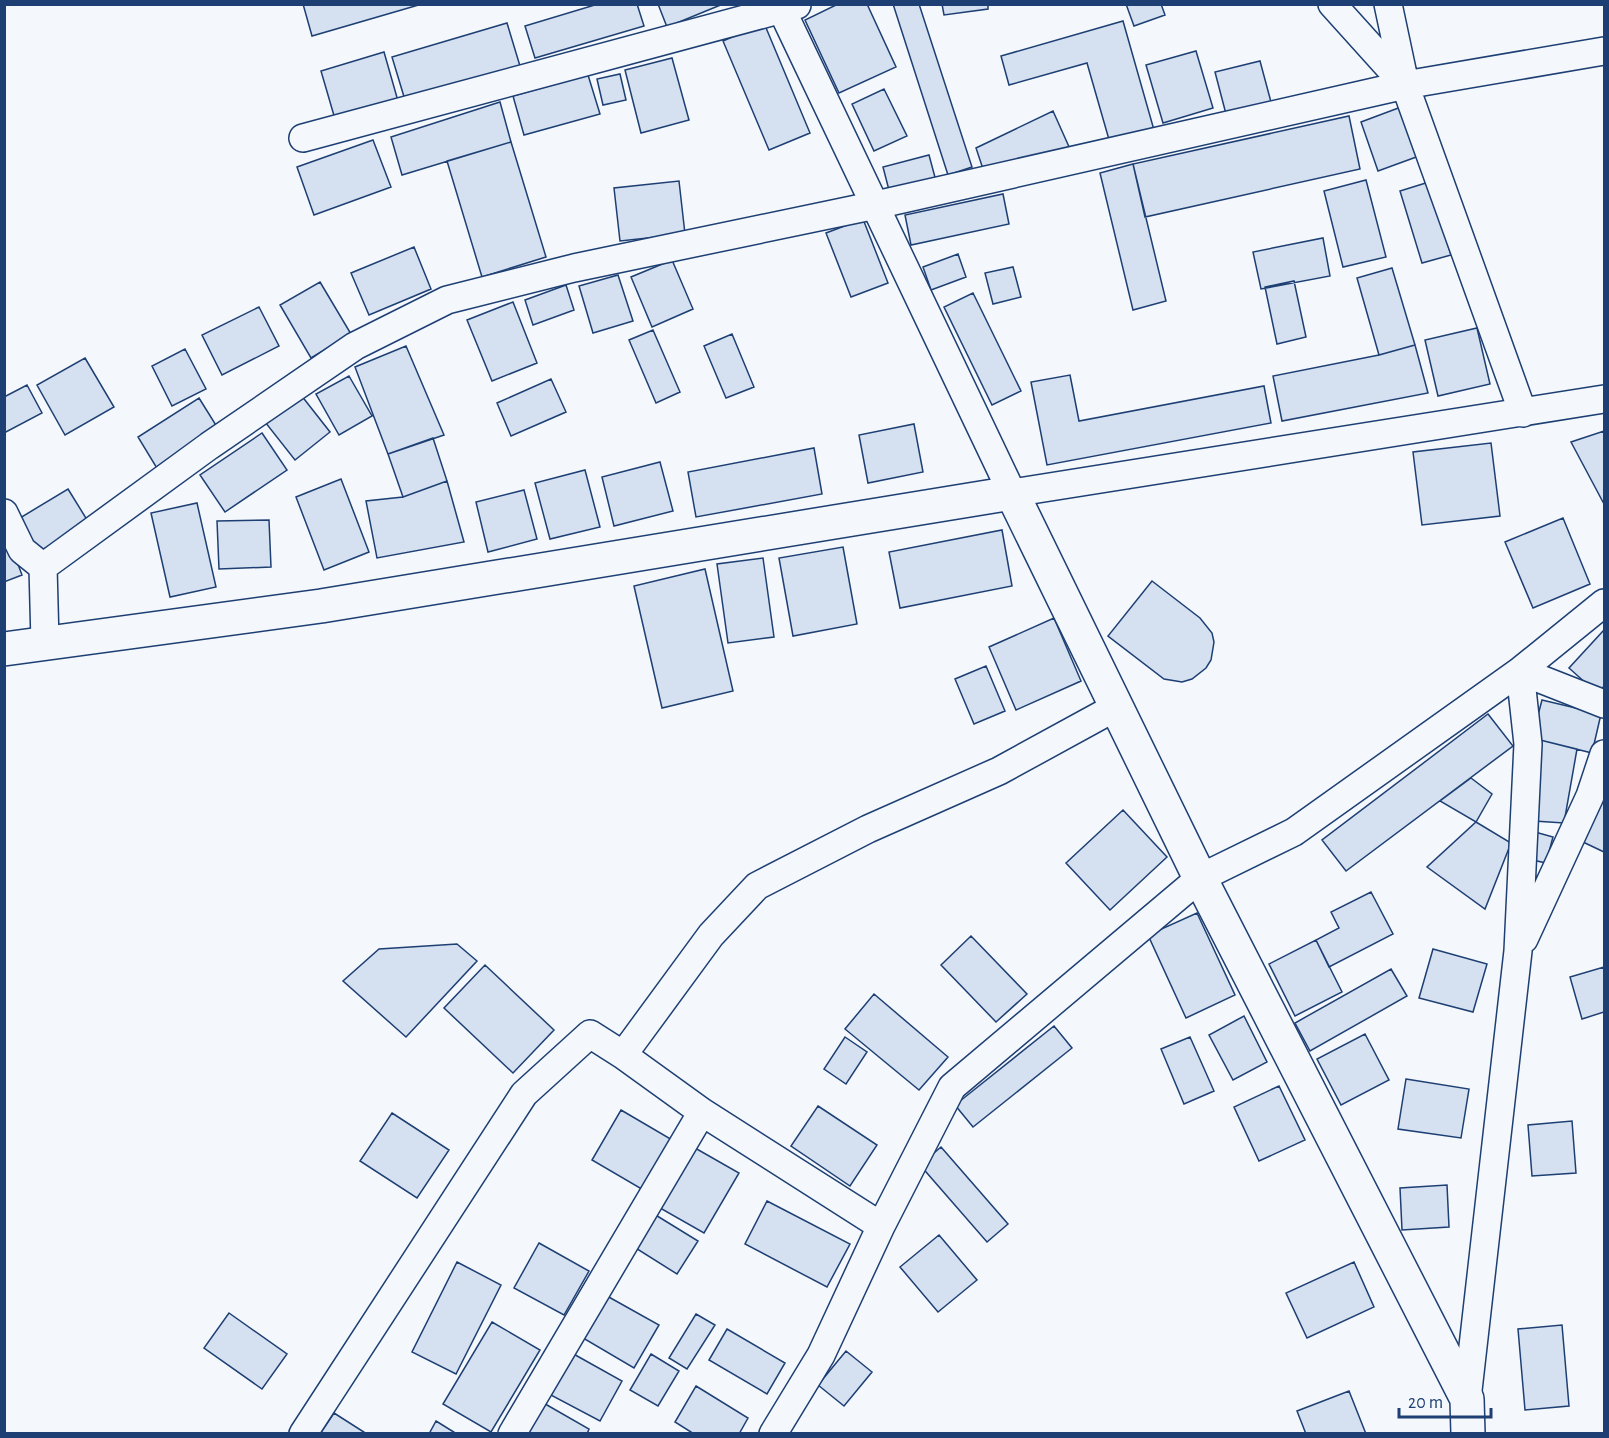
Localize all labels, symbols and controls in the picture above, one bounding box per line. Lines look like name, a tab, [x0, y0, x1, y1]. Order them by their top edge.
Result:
scale bar	[1399, 1381, 1490, 1419]
text: 20 m	[1408, 1394, 1443, 1412]

